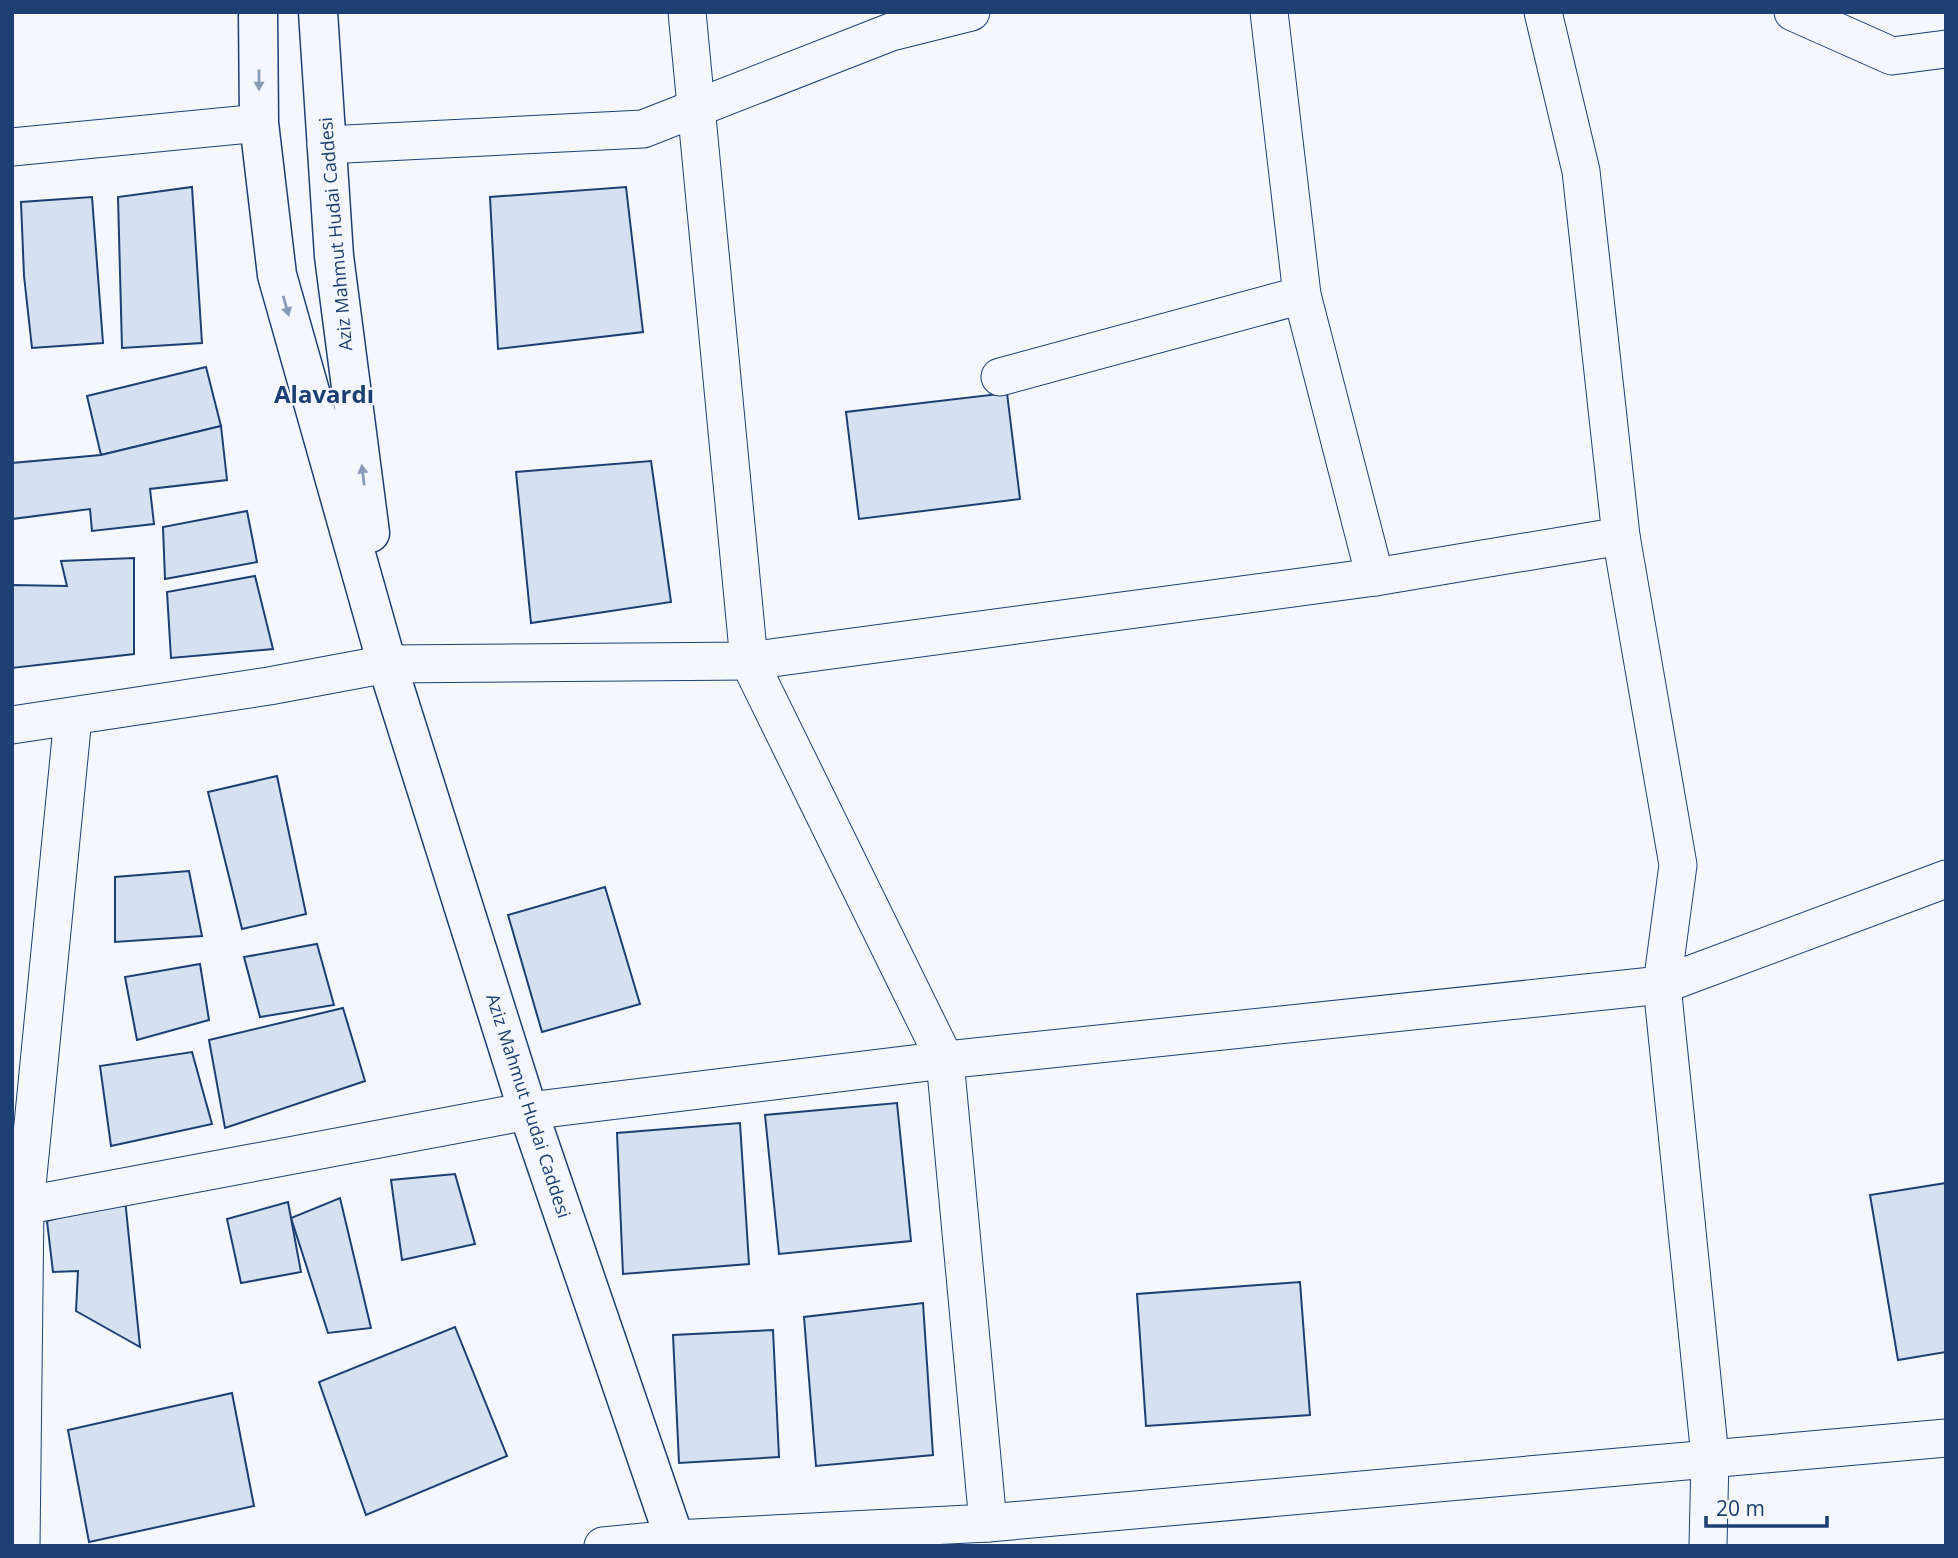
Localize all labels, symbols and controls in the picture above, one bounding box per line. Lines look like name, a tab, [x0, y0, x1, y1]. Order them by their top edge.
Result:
one-way arrow	[253, 70, 265, 92]
street label: Aziz Mahmut Hudai Caddesi	[313, 116, 357, 352]
one-way arrow	[281, 295, 292, 317]
district label: Alavardı	[274, 377, 374, 410]
one-way arrow	[357, 464, 368, 486]
street label: Aziz Mahmut Hudai Caddesi	[481, 990, 577, 1221]
scale bar	[1706, 1484, 1827, 1528]
text: 20 m	[1716, 1494, 1765, 1522]

